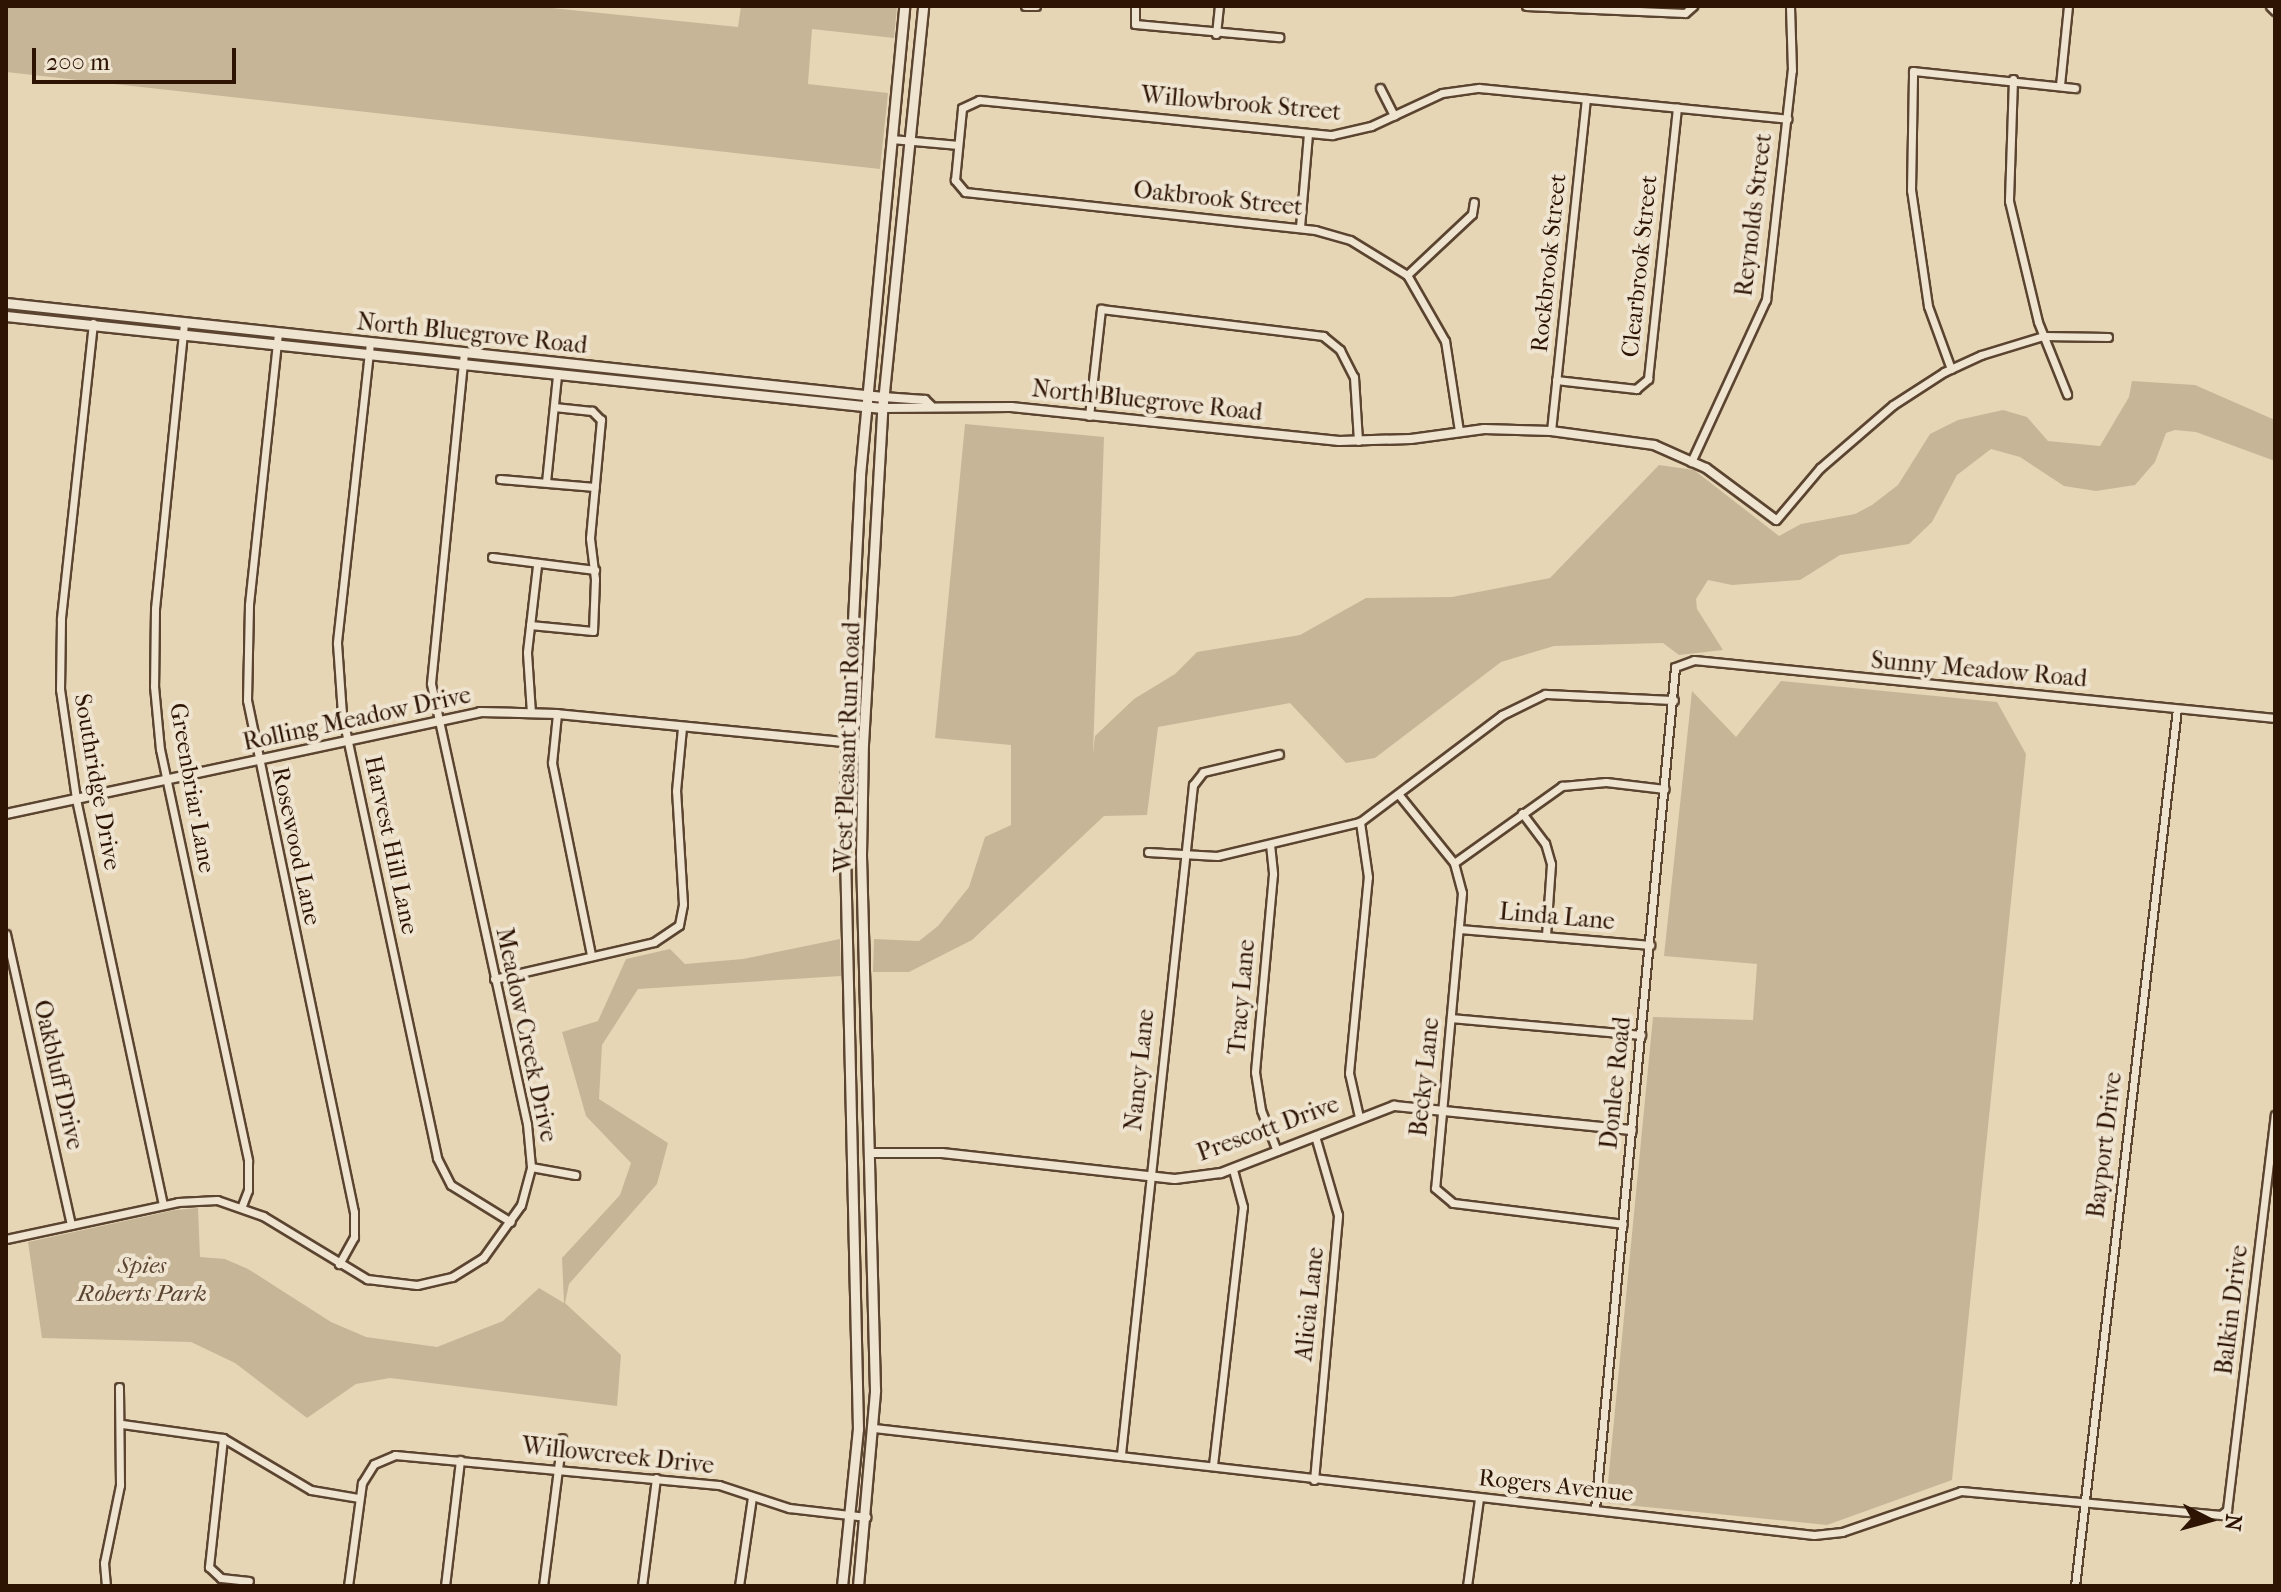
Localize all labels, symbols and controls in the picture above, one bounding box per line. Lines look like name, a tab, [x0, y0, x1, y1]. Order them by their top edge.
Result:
scale bar	[36, 32, 240, 82]
text: 200 m	[46, 48, 110, 76]
street label: Willowbrook Street	[1140, 81, 1342, 127]
street label: Reynolds Street	[1730, 132, 1778, 298]
street label: Rockbrook Street	[1525, 172, 1573, 354]
street label: Clearbrook Street	[1616, 173, 1664, 359]
street label: Oakbrook Street	[1132, 176, 1304, 222]
street label: North Bluegrove Road	[355, 308, 589, 360]
street label: North Bluegrove Road	[1030, 375, 1264, 427]
street label: West Pleasant Run Road	[829, 621, 867, 873]
street label: Sunny Meadow Road	[1870, 646, 2088, 694]
street label: Rolling Meadow Drive	[240, 681, 474, 757]
street label: Southridge Drive	[67, 692, 127, 872]
street label: Greenbriar Lane	[163, 701, 221, 875]
street label: Harvest Hill Lane	[358, 753, 424, 937]
street label: Rosewood Lane	[265, 764, 327, 928]
street label: Linda Lane	[1498, 898, 1616, 936]
street label: Meadow Creek Drive	[489, 925, 563, 1145]
street label: Tracy Lane	[1223, 938, 1261, 1056]
street label: Oakbluff Drive	[27, 997, 89, 1153]
street label: Nancy Lane	[1119, 1008, 1161, 1132]
street label: Donlee Road	[1595, 1015, 1637, 1151]
street label: Becky Lane	[1404, 1016, 1446, 1138]
street label: Bayport Drive	[2082, 1070, 2128, 1220]
street label: Prescott Drive	[1193, 1090, 1343, 1168]
street label: Balkin Drive	[2210, 1243, 2254, 1377]
street label: Alicia Lane	[1290, 1246, 1330, 1362]
park label: Spies Roberts Park	[77, 1252, 207, 1308]
street label: Willowcreek Drive	[520, 1432, 716, 1480]
street label: Rogers Avenue	[1477, 1464, 1635, 1508]
north arrow	[2169, 1480, 2249, 1560]
text: N	[2219, 1513, 2247, 1532]

